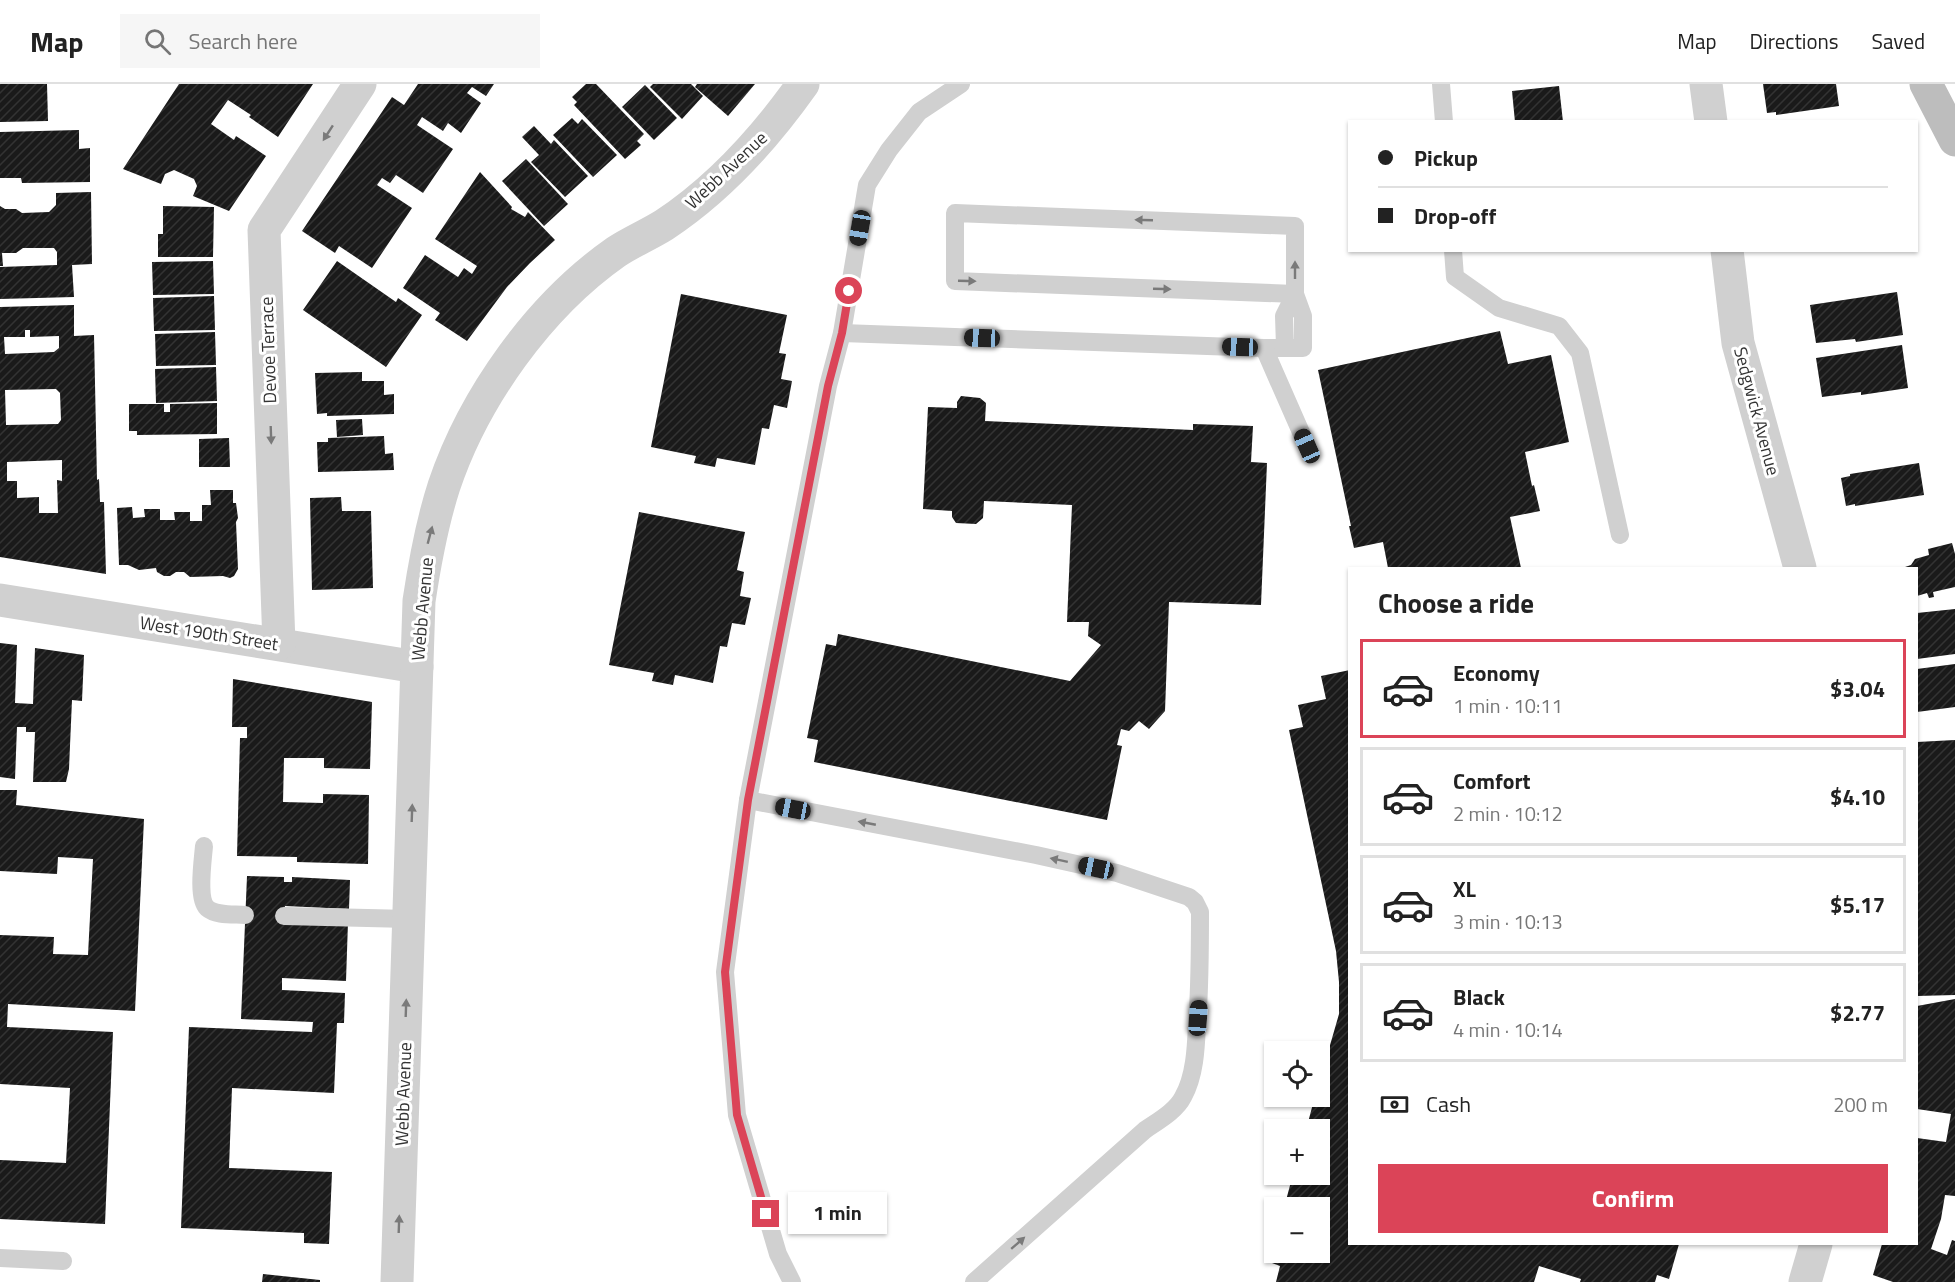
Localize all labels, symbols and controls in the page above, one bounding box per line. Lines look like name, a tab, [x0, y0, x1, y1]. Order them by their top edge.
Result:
search box	[120, 14, 540, 68]
text: Map	[30, 20, 84, 63]
text: Search here	[189, 24, 298, 58]
icon: search	[141, 25, 174, 58]
text: Map	[1677, 25, 1717, 57]
text: Directions	[1750, 25, 1839, 57]
text: Saved	[1872, 25, 1925, 57]
one-way arrow	[323, 125, 334, 141]
street label: Webb Avenue	[679, 125, 773, 215]
text: Pickup	[1414, 141, 1478, 175]
text: Drop-off	[1414, 199, 1496, 233]
car	[848, 209, 872, 247]
one-way arrow	[1134, 215, 1153, 225]
one-way arrow	[1290, 260, 1300, 279]
route start	[835, 277, 862, 304]
one-way arrow	[957, 277, 976, 286]
one-way arrow	[1152, 284, 1171, 294]
street label: Devoe Terrace	[253, 296, 283, 404]
car	[964, 328, 1000, 348]
car	[1222, 337, 1258, 357]
street label: Sedgwick Avenue	[1727, 344, 1787, 478]
one-way arrow	[267, 425, 276, 444]
car	[1291, 426, 1323, 466]
one-way arrow	[426, 526, 436, 544]
street label: Webb Avenue	[404, 556, 440, 662]
text: Choose a ride	[1378, 582, 1534, 623]
street label: West 190th Street	[138, 609, 281, 657]
text: Economy	[1453, 656, 1540, 690]
icon: car	[1381, 662, 1435, 716]
text: $3.04	[1830, 672, 1885, 706]
text: 1 min · 10:11	[1453, 690, 1563, 721]
text: Comfort	[1453, 764, 1531, 798]
icon: car	[1381, 770, 1435, 824]
text: $4.10	[1830, 780, 1885, 814]
car	[774, 797, 812, 821]
text: 2 min · 10:12	[1453, 798, 1563, 829]
one-way arrow	[408, 803, 417, 822]
one-way arrow	[857, 818, 876, 827]
one-way arrow	[1049, 855, 1068, 864]
car	[1077, 855, 1115, 881]
text: XL	[1453, 872, 1476, 906]
icon: car	[1381, 878, 1435, 932]
text: $5.17	[1830, 888, 1885, 922]
text: 3 min · 10:13	[1453, 906, 1563, 937]
text: Black	[1453, 980, 1505, 1014]
icon: car	[1381, 986, 1435, 1040]
text: $2.77	[1830, 996, 1885, 1030]
one-way arrow	[401, 998, 411, 1017]
car	[1188, 999, 1208, 1037]
text: 4 min · 10:14	[1453, 1014, 1563, 1045]
map controls	[1264, 1041, 1330, 1263]
button: locate	[1264, 1041, 1330, 1107]
street label: Webb Avenue	[388, 1042, 418, 1146]
text: Cash	[1426, 1087, 1471, 1121]
icon: cash	[1378, 1088, 1411, 1121]
text: 200 m	[1833, 1089, 1888, 1120]
button: +	[1264, 1119, 1330, 1185]
button: Confirm	[1378, 1164, 1888, 1233]
callout: 1 min	[787, 1193, 886, 1235]
text: 1 min	[813, 1197, 862, 1228]
button: −	[1264, 1197, 1330, 1263]
route end	[752, 1200, 779, 1227]
one-way arrow	[394, 1214, 403, 1233]
one-way arrow	[1010, 1237, 1026, 1250]

